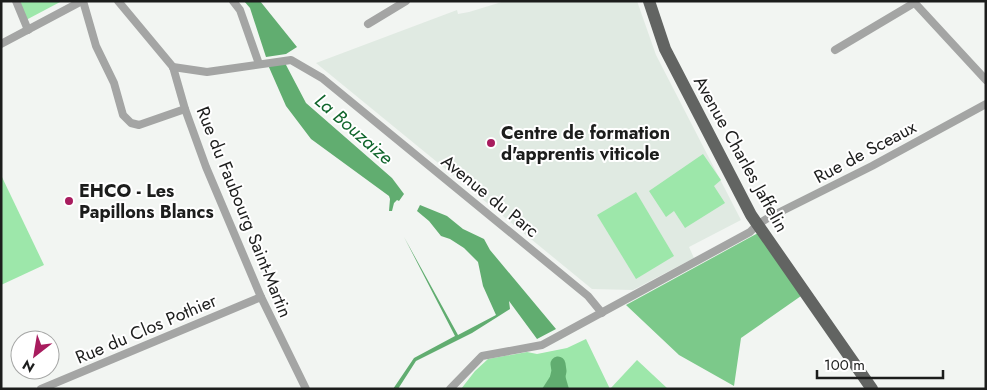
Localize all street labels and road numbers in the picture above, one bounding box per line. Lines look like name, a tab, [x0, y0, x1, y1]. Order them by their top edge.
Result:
street label: Avenue Charles Jaffelin	[687, 71, 795, 237]
street label: Rue du Faubourg Saint-Martin	[190, 103, 298, 321]
street label: Rue de Sceaux	[809, 114, 921, 190]
street label: Avenue du Parc	[436, 148, 544, 244]
street label: Rue du Clos Pothier	[71, 287, 221, 371]

